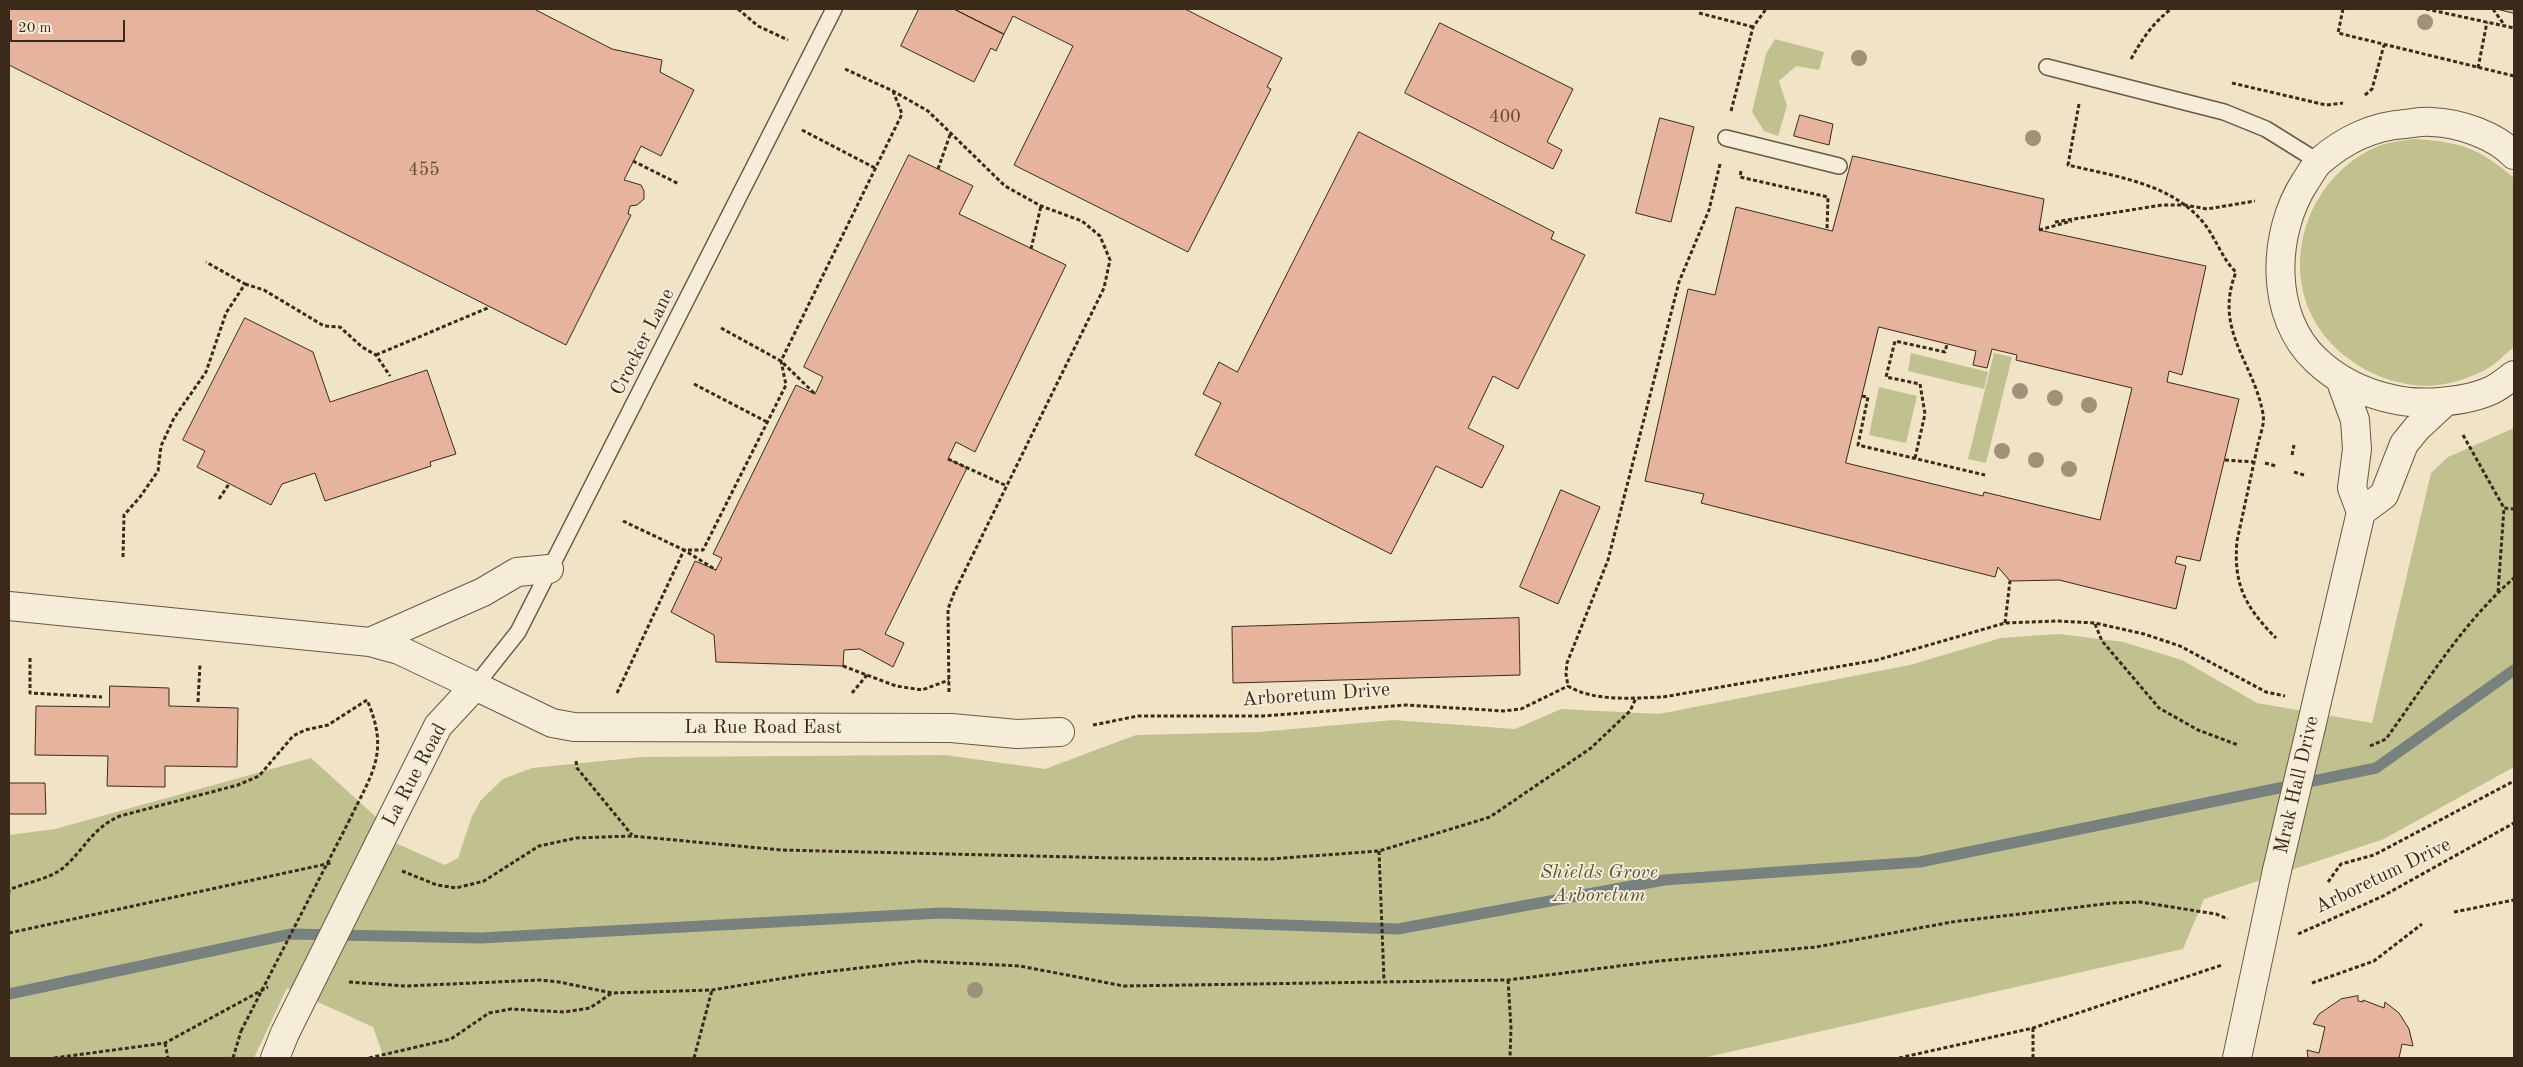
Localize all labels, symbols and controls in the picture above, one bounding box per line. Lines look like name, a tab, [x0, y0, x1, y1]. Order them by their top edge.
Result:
scale bar	[12, 10, 128, 42]
text: 20 m	[18, 21, 52, 36]
house number: 400	[1489, 106, 1521, 128]
house number: 455	[408, 159, 440, 181]
street label: Crocker Lane	[606, 284, 680, 400]
street label: Arboretum Drive	[1241, 678, 1391, 712]
street label: Mrak Hall Drive	[2269, 714, 2325, 856]
street label: La Rue Road East	[684, 716, 842, 740]
street label: La Rue Road	[378, 719, 452, 831]
street label: Arboretum Drive	[2311, 833, 2455, 919]
park label: Shields Grove Arboretum	[1540, 861, 1658, 908]

